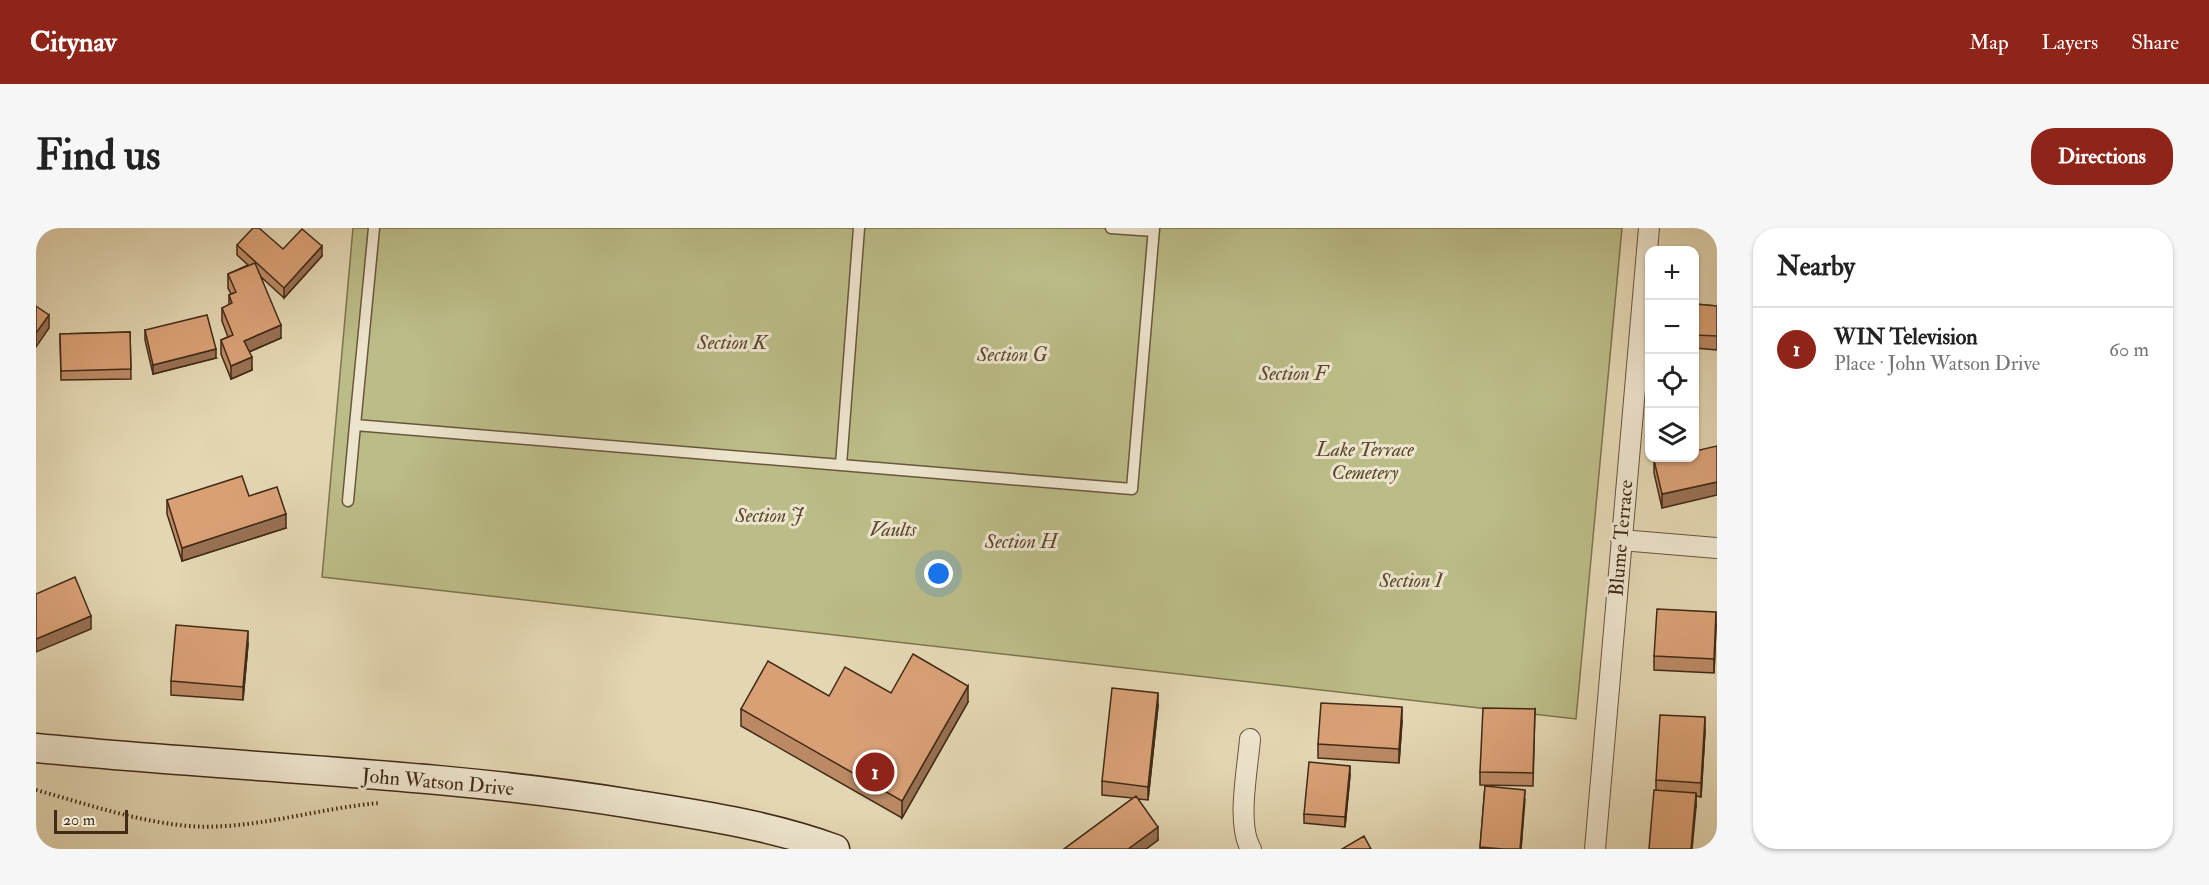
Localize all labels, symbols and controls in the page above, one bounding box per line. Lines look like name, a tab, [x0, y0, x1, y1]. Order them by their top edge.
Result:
text: Citynav	[30, 25, 117, 60]
text: Map	[1969, 29, 2009, 56]
text: Layers	[2042, 29, 2098, 56]
text: Share	[2131, 29, 2179, 56]
button: Directions	[2031, 128, 2173, 185]
text: Find us	[36, 130, 160, 182]
map controls	[1645, 246, 1699, 462]
button: +	[1645, 246, 1699, 300]
text: Nearby	[1777, 251, 1855, 283]
button: −	[1645, 300, 1699, 354]
text: WIN Television	[1834, 323, 1978, 351]
park label: Section K	[696, 330, 769, 355]
text: 1	[1793, 337, 1800, 362]
text: 60 m	[2109, 337, 2149, 362]
park label: Section G	[976, 342, 1047, 367]
text: Place · John Watson Drive	[1834, 351, 2040, 376]
button: locate	[1645, 354, 1699, 408]
park label: Section F	[1258, 361, 1330, 386]
button: layers	[1645, 408, 1699, 462]
park label: Lake Terrace Cemetery	[1315, 437, 1414, 485]
street label: Blume Terrace	[1603, 479, 1639, 597]
park label: Section J	[734, 503, 805, 528]
park label: Vaults	[870, 517, 917, 542]
park label: Section H	[984, 529, 1059, 554]
your location	[924, 559, 953, 588]
park label: Section I	[1378, 568, 1446, 593]
pin: 1	[856, 750, 894, 794]
street label: John Watson Drive	[360, 763, 515, 801]
scale bar	[54, 807, 128, 834]
text: 20 m	[63, 810, 95, 830]

